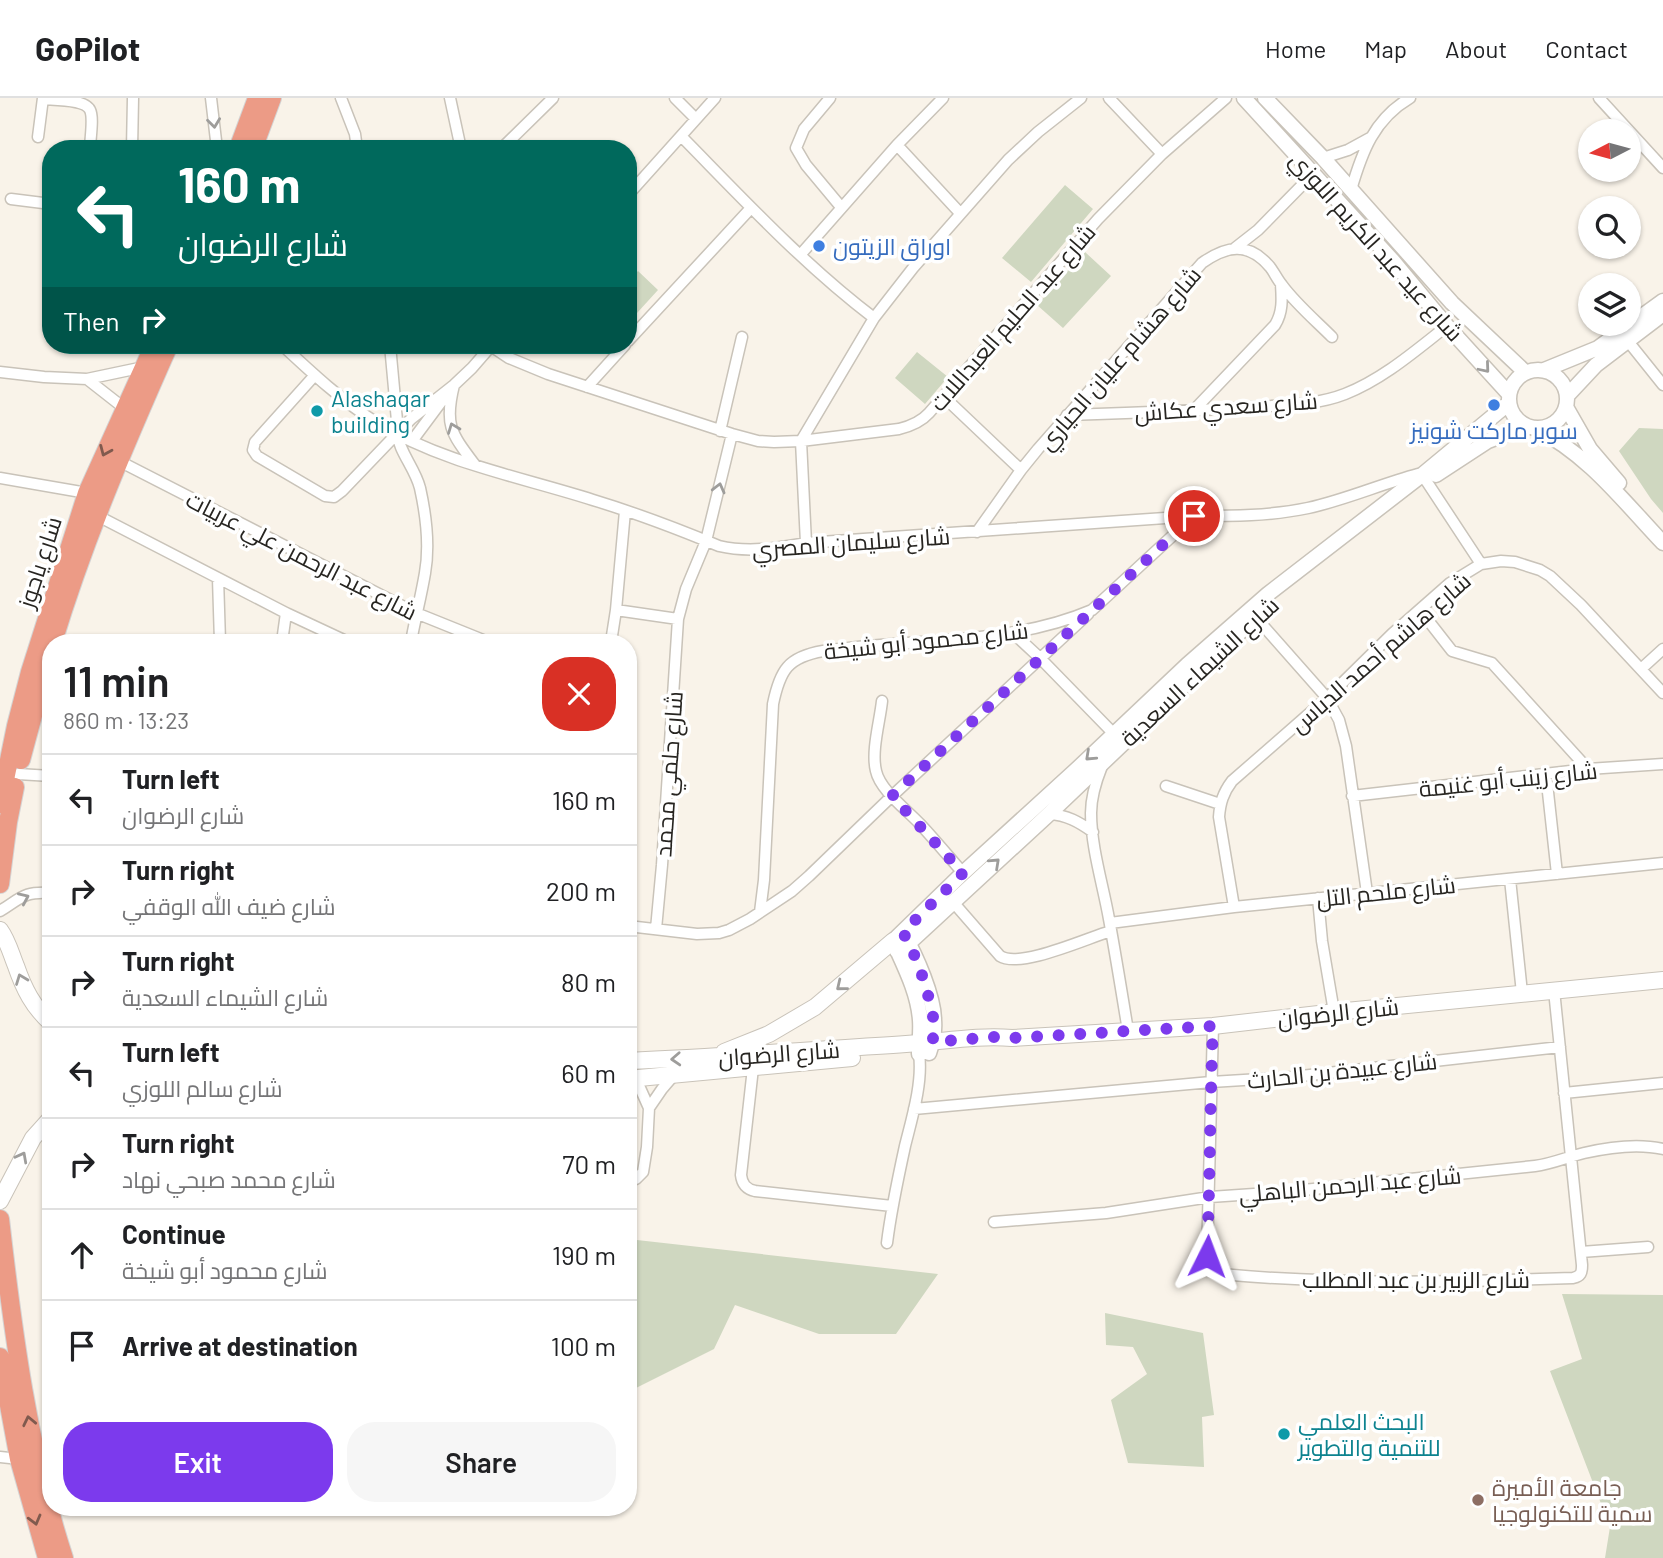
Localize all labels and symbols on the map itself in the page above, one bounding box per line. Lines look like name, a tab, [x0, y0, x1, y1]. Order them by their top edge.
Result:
one-way arrow	[206, 118, 221, 129]
north arrow	[1578, 119, 1642, 182]
street label: شارع عيد عبد الكريم اللوزي	[1281, 145, 1470, 350]
street label: شارع عبد الحليم العبداللات	[923, 218, 1103, 418]
place label: اوراق الزيتون	[833, 232, 951, 261]
marker: اوراق الزيتون	[811, 238, 827, 254]
street label: شارع هشام عليان الحياري	[1032, 261, 1210, 459]
one-way arrow	[1477, 360, 1489, 373]
place label: Alashaqar building	[331, 384, 431, 438]
street label: شارع سعدي عكاش	[1133, 386, 1319, 431]
marker: سوبر ماركت شونيز	[1486, 397, 1502, 413]
marker: Alashaqar building	[309, 403, 325, 419]
place label: سوبر ماركت شونيز	[1408, 416, 1578, 444]
one-way arrow	[448, 423, 462, 435]
one-way arrow	[99, 444, 113, 456]
one-way arrow	[711, 482, 725, 494]
street label: شارع عبد الرحمن علي عربيات	[179, 485, 422, 630]
pin	[1164, 486, 1224, 546]
street label: شارع ياجوز	[11, 513, 70, 614]
street label: شارع سليمان المصري	[751, 521, 951, 568]
street label: شارع هاشم أحمد الدباس	[1284, 566, 1478, 740]
street label: شارع الشيماء السعدية	[1114, 590, 1286, 754]
street label: شارع محمود أبو شيخة	[822, 615, 1030, 668]
street label: شارع حلمي محمد	[648, 690, 693, 858]
one-way arrow	[1086, 748, 1099, 760]
street label: شارع زينب أبو غنيمة	[1417, 756, 1599, 805]
one-way arrow	[987, 859, 1000, 872]
street label: شارع ملحم التل	[1315, 870, 1457, 915]
one-way arrow	[17, 892, 29, 906]
one-way arrow	[16, 974, 30, 986]
one-way arrow	[837, 977, 849, 990]
street label: شارع الرضوان	[1276, 992, 1401, 1035]
street label: شارع الرضوان	[717, 1035, 841, 1074]
street label: شارع عبيدة بن الحارث	[1246, 1046, 1439, 1097]
one-way arrow	[670, 1052, 681, 1067]
one-way arrow	[14, 1152, 28, 1164]
street label: شارع عبد الرحمن الباهلي	[1238, 1160, 1463, 1213]
position arrow	[1170, 1219, 1244, 1293]
street label: شارع الزبير بن عبد المطلب	[1302, 1265, 1530, 1296]
place label: البحث العلمي للتنمية والتطوير	[1296, 1407, 1440, 1461]
one-way arrow	[22, 1415, 37, 1427]
marker: البحث العلمي للتنمية والتطوير	[1276, 1426, 1292, 1442]
place label: جامعة الأميرة سمية للتكنولوجيا	[1492, 1473, 1652, 1527]
marker: جامعة الأميرة سمية للتكنولوجيا	[1470, 1492, 1486, 1508]
one-way arrow	[27, 1514, 41, 1526]

